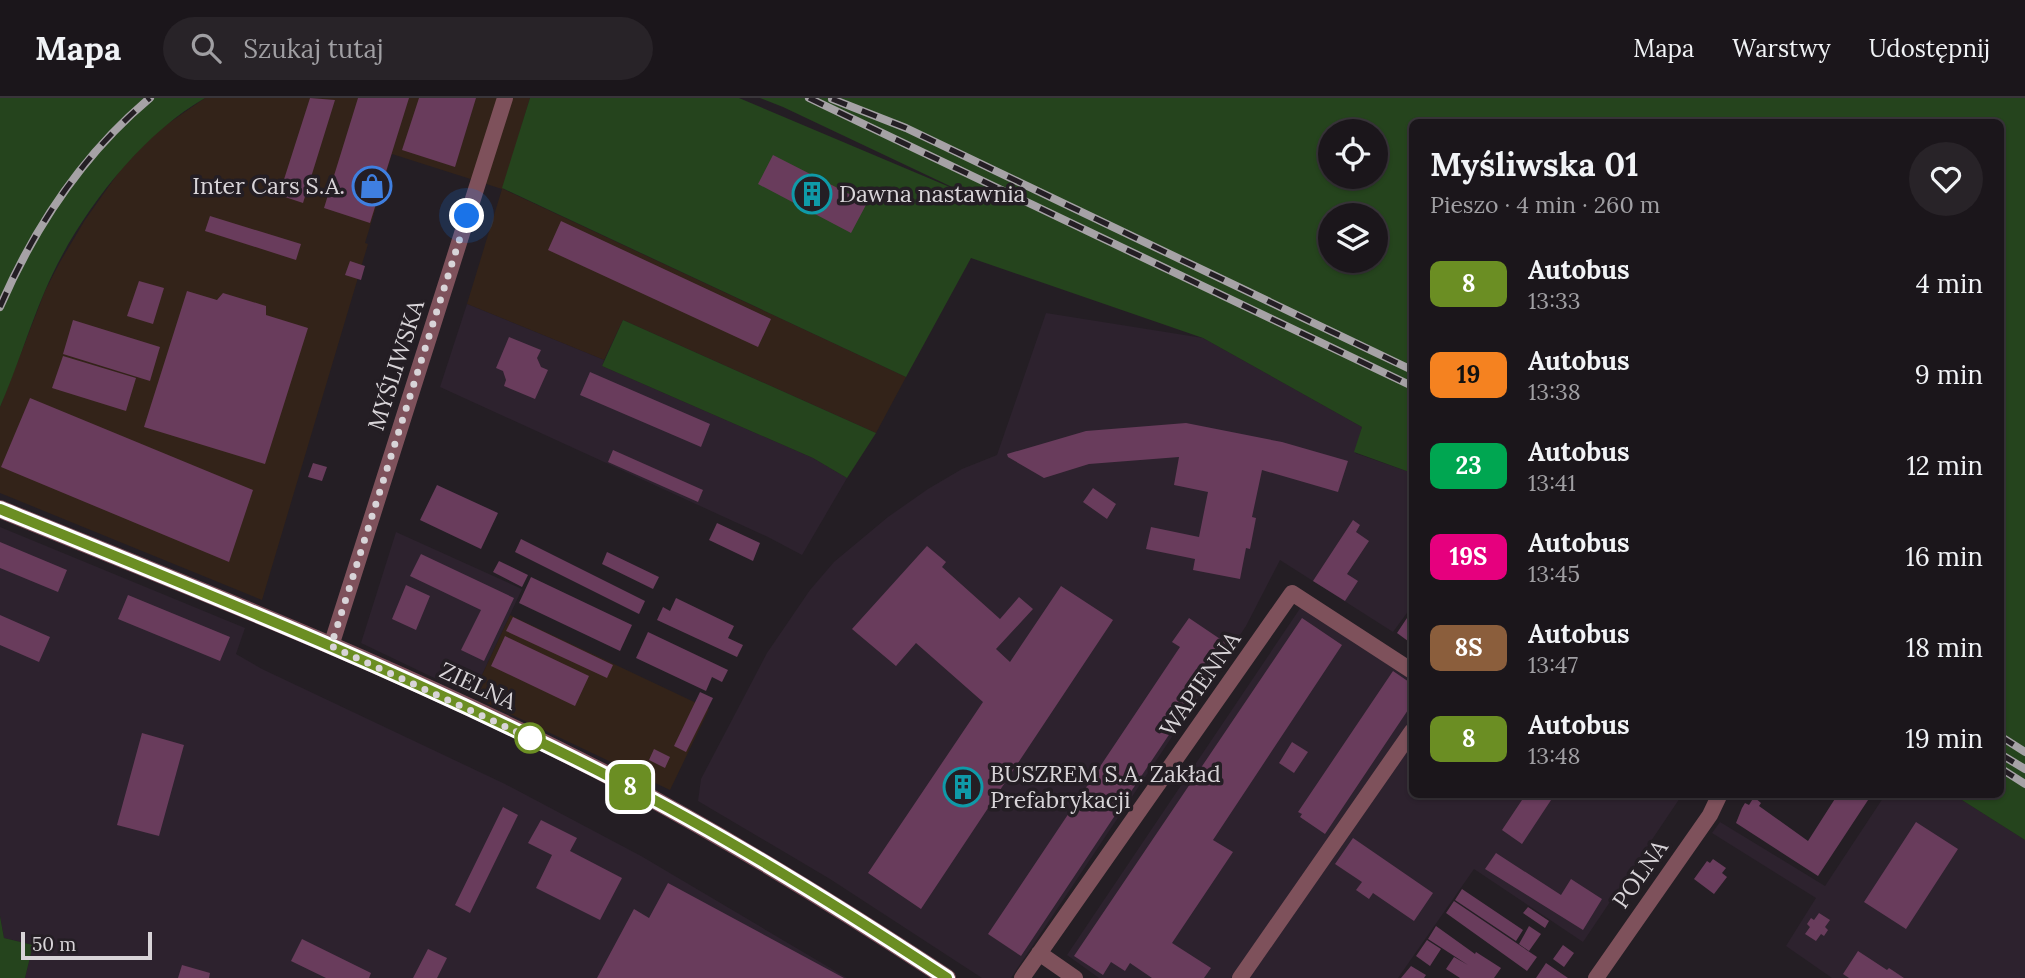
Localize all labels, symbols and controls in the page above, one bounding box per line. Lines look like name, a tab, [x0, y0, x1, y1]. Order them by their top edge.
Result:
search box	[163, 17, 653, 80]
text: Mapa	[35, 27, 121, 69]
icon: search	[187, 29, 225, 67]
text: Szukaj tutaj	[243, 32, 384, 65]
text: Mapa	[1633, 33, 1694, 64]
text: Warstwy	[1732, 33, 1831, 64]
text: Udostępnij	[1869, 33, 1990, 64]
map controls	[1318, 119, 1388, 273]
button: locate	[1318, 119, 1388, 189]
button: heart	[1909, 142, 1983, 216]
text: Myśliwska 01	[1430, 143, 1639, 185]
shop icon: Inter Cars S.A.	[351, 165, 393, 207]
place label: Inter Cars S.A.	[192, 171, 345, 200]
building icon: Dawna nastawnia	[791, 173, 833, 215]
place label: Dawna nastawnia	[839, 179, 1026, 208]
text: Pieszo · 4 min · 260 m	[1430, 190, 1660, 219]
your location	[449, 198, 484, 233]
button: layers	[1318, 203, 1388, 273]
text: Autobus	[1528, 253, 1630, 286]
text: 4 min	[1916, 267, 1983, 300]
text: 8	[1462, 268, 1475, 299]
text: 13:33	[1528, 286, 1581, 315]
street label: MYŚLIWSKA	[361, 295, 430, 434]
text: Autobus	[1528, 344, 1630, 377]
text: 9 min	[1915, 358, 1983, 391]
text: 19	[1457, 359, 1480, 390]
text: 13:38	[1528, 377, 1581, 406]
text: Autobus	[1528, 435, 1630, 468]
text: 12 min	[1906, 449, 1983, 482]
text: 23	[1455, 450, 1482, 481]
text: 13:41	[1528, 468, 1576, 497]
text: Autobus	[1528, 526, 1630, 559]
text: 16 min	[1905, 540, 1983, 573]
text: 19S	[1450, 541, 1487, 572]
text: 13:45	[1528, 559, 1580, 588]
text: Autobus	[1528, 617, 1630, 650]
street label: WAPIENNA	[1153, 625, 1247, 742]
text: 18 min	[1906, 631, 1983, 664]
text: 8S	[1454, 632, 1483, 663]
text: 13:47	[1528, 650, 1578, 679]
street label: ZIELNA	[435, 655, 522, 716]
text: Autobus	[1528, 708, 1630, 741]
text: 19 min	[1905, 722, 1983, 755]
unlabelled marker	[515, 723, 545, 753]
text: 8	[1462, 723, 1475, 754]
text: 13:48	[1528, 741, 1580, 770]
place label: BUSZREM S.A. Zakład Prefabrykacji	[990, 759, 1221, 814]
line badge: 8	[607, 764, 653, 810]
building icon: BUSZREM S.A. Zakład Prefabrykacji	[942, 766, 984, 808]
text: 8	[623, 771, 637, 802]
street label: POLNA	[1606, 833, 1674, 914]
scale bar	[21, 929, 152, 961]
text: 50 m	[32, 932, 76, 956]

